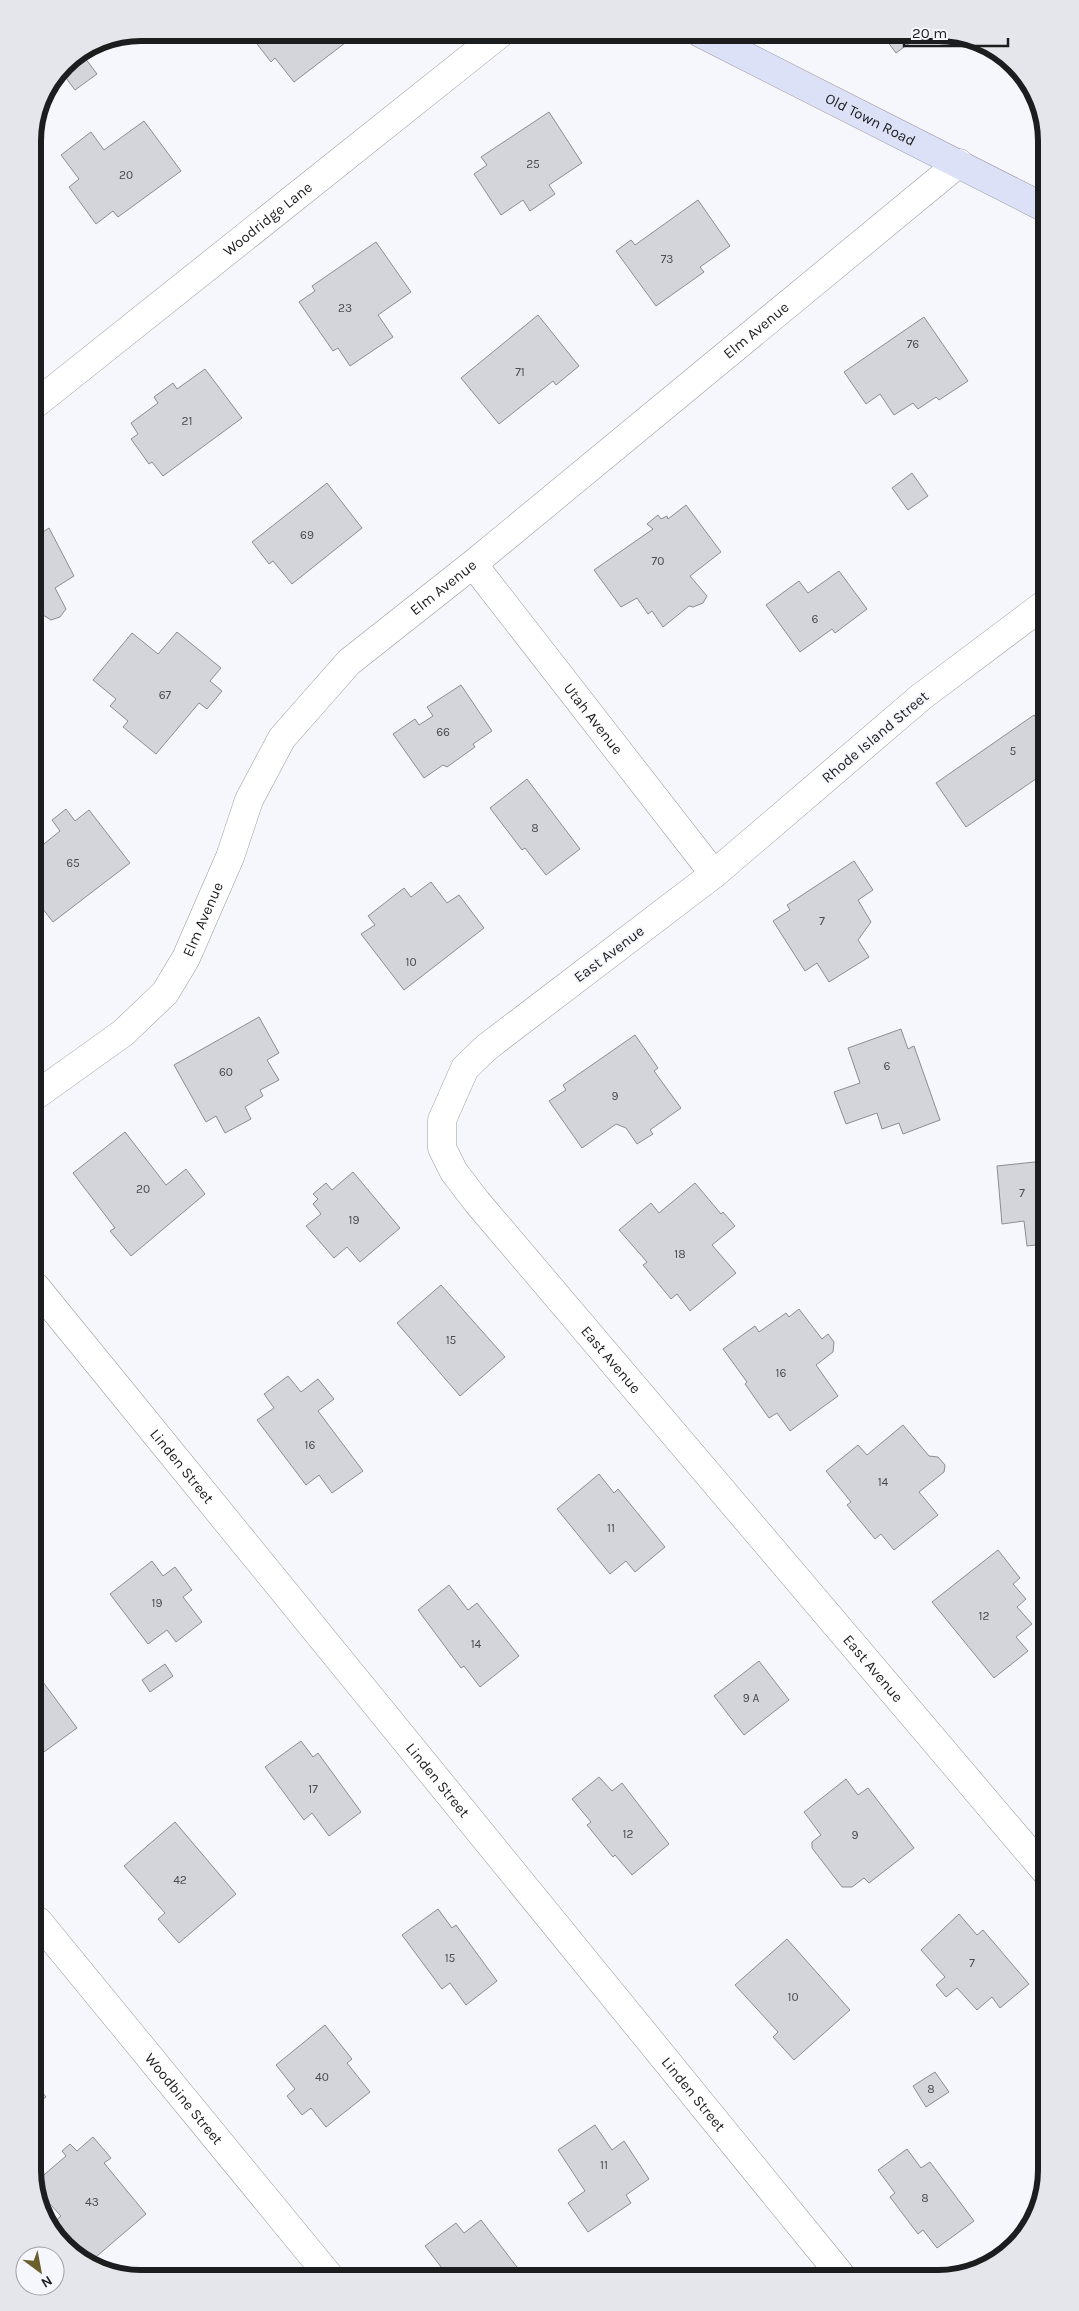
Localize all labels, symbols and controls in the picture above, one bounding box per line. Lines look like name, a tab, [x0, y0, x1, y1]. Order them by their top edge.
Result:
scale bar	[904, 15, 1008, 47]
text: 20 m	[912, 24, 947, 42]
street label: Old Town Road	[822, 89, 919, 150]
house number: 25	[526, 157, 540, 171]
house number: 20	[119, 168, 133, 182]
street label: Woodridge Lane	[219, 178, 316, 260]
house number: 73	[661, 252, 673, 266]
street label: Elm Avenue	[720, 298, 793, 363]
house number: 23	[338, 301, 352, 315]
house number: 76	[907, 337, 919, 351]
house number: 71	[515, 365, 525, 379]
house number: 21	[182, 414, 192, 428]
house number: 69	[300, 528, 314, 542]
house number: 70	[652, 554, 664, 568]
street label: Elm Avenue	[406, 556, 480, 619]
house number: 6	[812, 612, 819, 626]
street label: Utah Avenue	[560, 679, 627, 758]
street label: Rhode Island Street	[818, 687, 932, 787]
house number: 67	[159, 688, 172, 702]
house number: 66	[436, 725, 450, 739]
house number: 5	[1010, 744, 1017, 758]
house number: 8	[531, 821, 539, 835]
house number: 65	[66, 856, 80, 870]
street label: Elm Avenue	[179, 879, 227, 960]
house number: 7	[819, 914, 825, 928]
street label: East Avenue	[570, 922, 648, 986]
house number: 10	[405, 955, 417, 969]
house number: 6	[884, 1059, 891, 1073]
house number: 60	[219, 1065, 233, 1079]
house number: 9	[612, 1089, 619, 1103]
house number: 20	[136, 1182, 150, 1196]
house number: 7	[1019, 1186, 1025, 1200]
house number: 19	[349, 1213, 359, 1227]
house number: 18	[674, 1247, 686, 1261]
street label: East Avenue	[577, 1322, 645, 1397]
house number: 15	[446, 1333, 457, 1347]
house number: 16	[776, 1366, 787, 1380]
street label: Linden Street	[146, 1425, 218, 1507]
house number: 16	[305, 1438, 316, 1452]
house number: 14	[878, 1475, 889, 1489]
house number: 11	[607, 1521, 615, 1535]
house number: 19	[152, 1596, 162, 1610]
house number: 12	[979, 1609, 990, 1623]
street label: East Avenue	[839, 1631, 907, 1706]
house number: 14	[471, 1637, 482, 1651]
house number: 9 A	[743, 1691, 759, 1705]
street label: Linden Street	[402, 1739, 474, 1821]
house number: 17	[308, 1782, 318, 1796]
house number: 12	[623, 1827, 634, 1841]
house number: 9	[852, 1828, 859, 1842]
house number: 42	[173, 1873, 187, 1887]
house number: 15	[445, 1951, 456, 1965]
house number: 7	[969, 1956, 975, 1970]
house number: 10	[787, 1990, 799, 2004]
street label: Woodbine Street	[141, 2049, 227, 2149]
street label: Linden Street	[658, 2053, 729, 2135]
house number: 40	[315, 2070, 329, 2084]
house number: 8	[927, 2082, 935, 2096]
house number: 11	[600, 2158, 608, 2172]
house number: 8	[921, 2191, 929, 2205]
house number: 43	[85, 2195, 99, 2209]
north arrow	[15, 2246, 65, 2296]
text: N	[38, 2272, 55, 2291]

